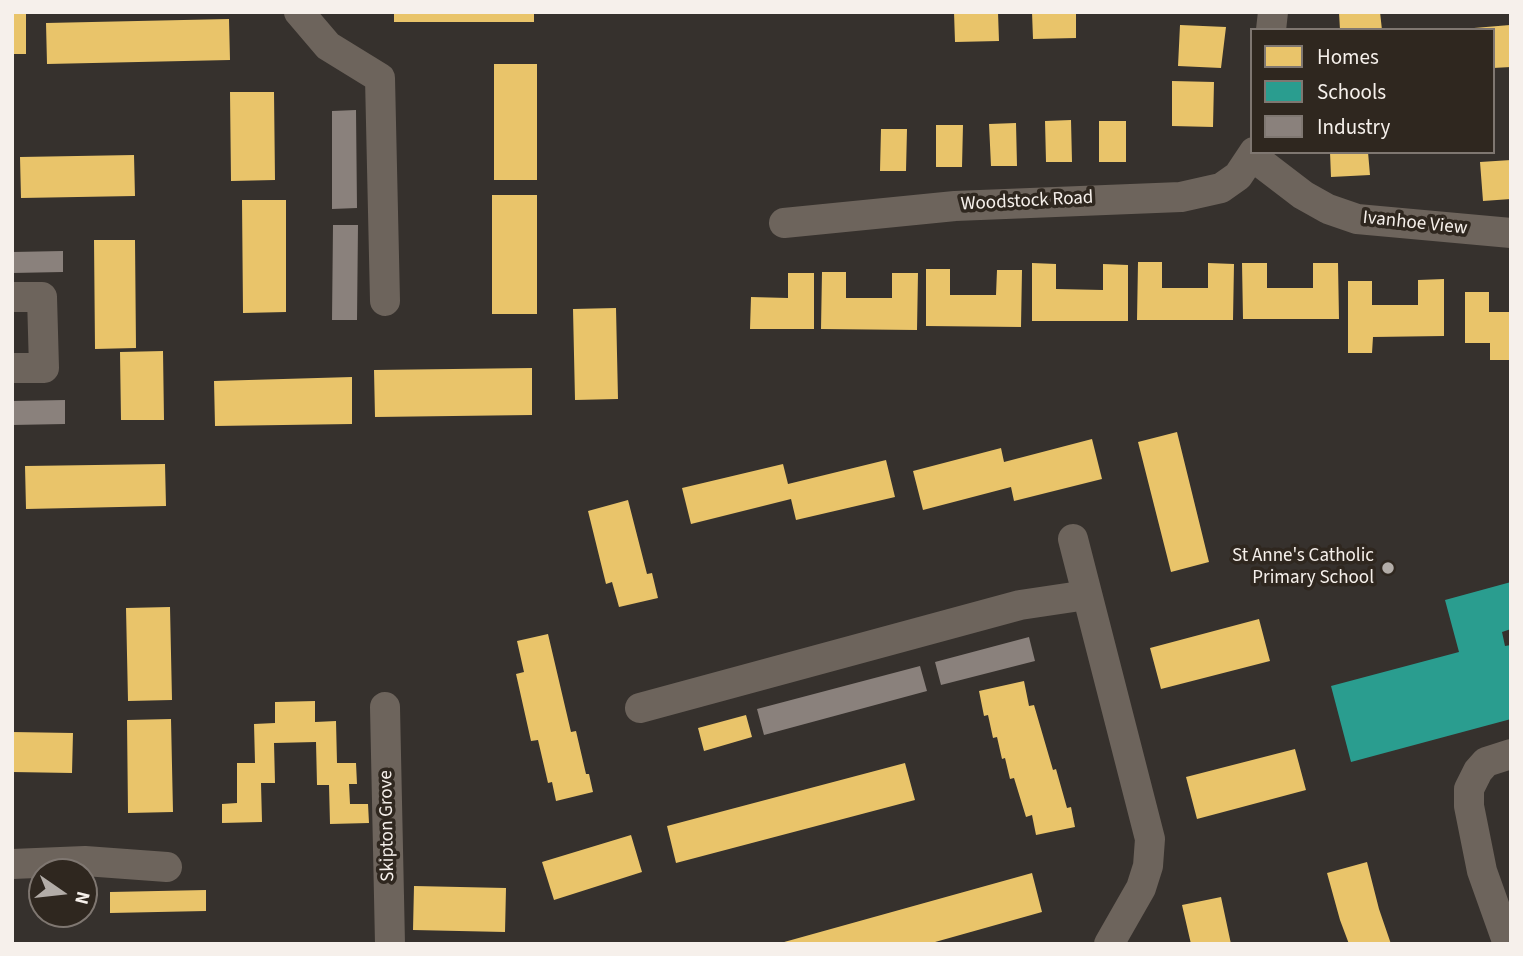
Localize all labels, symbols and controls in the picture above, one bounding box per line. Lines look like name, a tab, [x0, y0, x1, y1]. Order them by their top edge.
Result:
legend	[1250, 28, 1495, 154]
text: Homes	[1317, 42, 1379, 72]
text: Schools	[1317, 77, 1386, 107]
text: Industry	[1317, 112, 1390, 142]
street label: Woodstock Road	[960, 187, 1094, 217]
street label: Ivanhoe View	[1362, 207, 1468, 241]
place label: St Anne's Catholic Primary School	[1232, 546, 1374, 590]
marker: St Anne's Catholic Primary School	[1380, 560, 1396, 576]
street label: Skipton Grove	[376, 770, 400, 882]
north arrow	[28, 858, 98, 928]
text: N	[67, 888, 97, 907]

